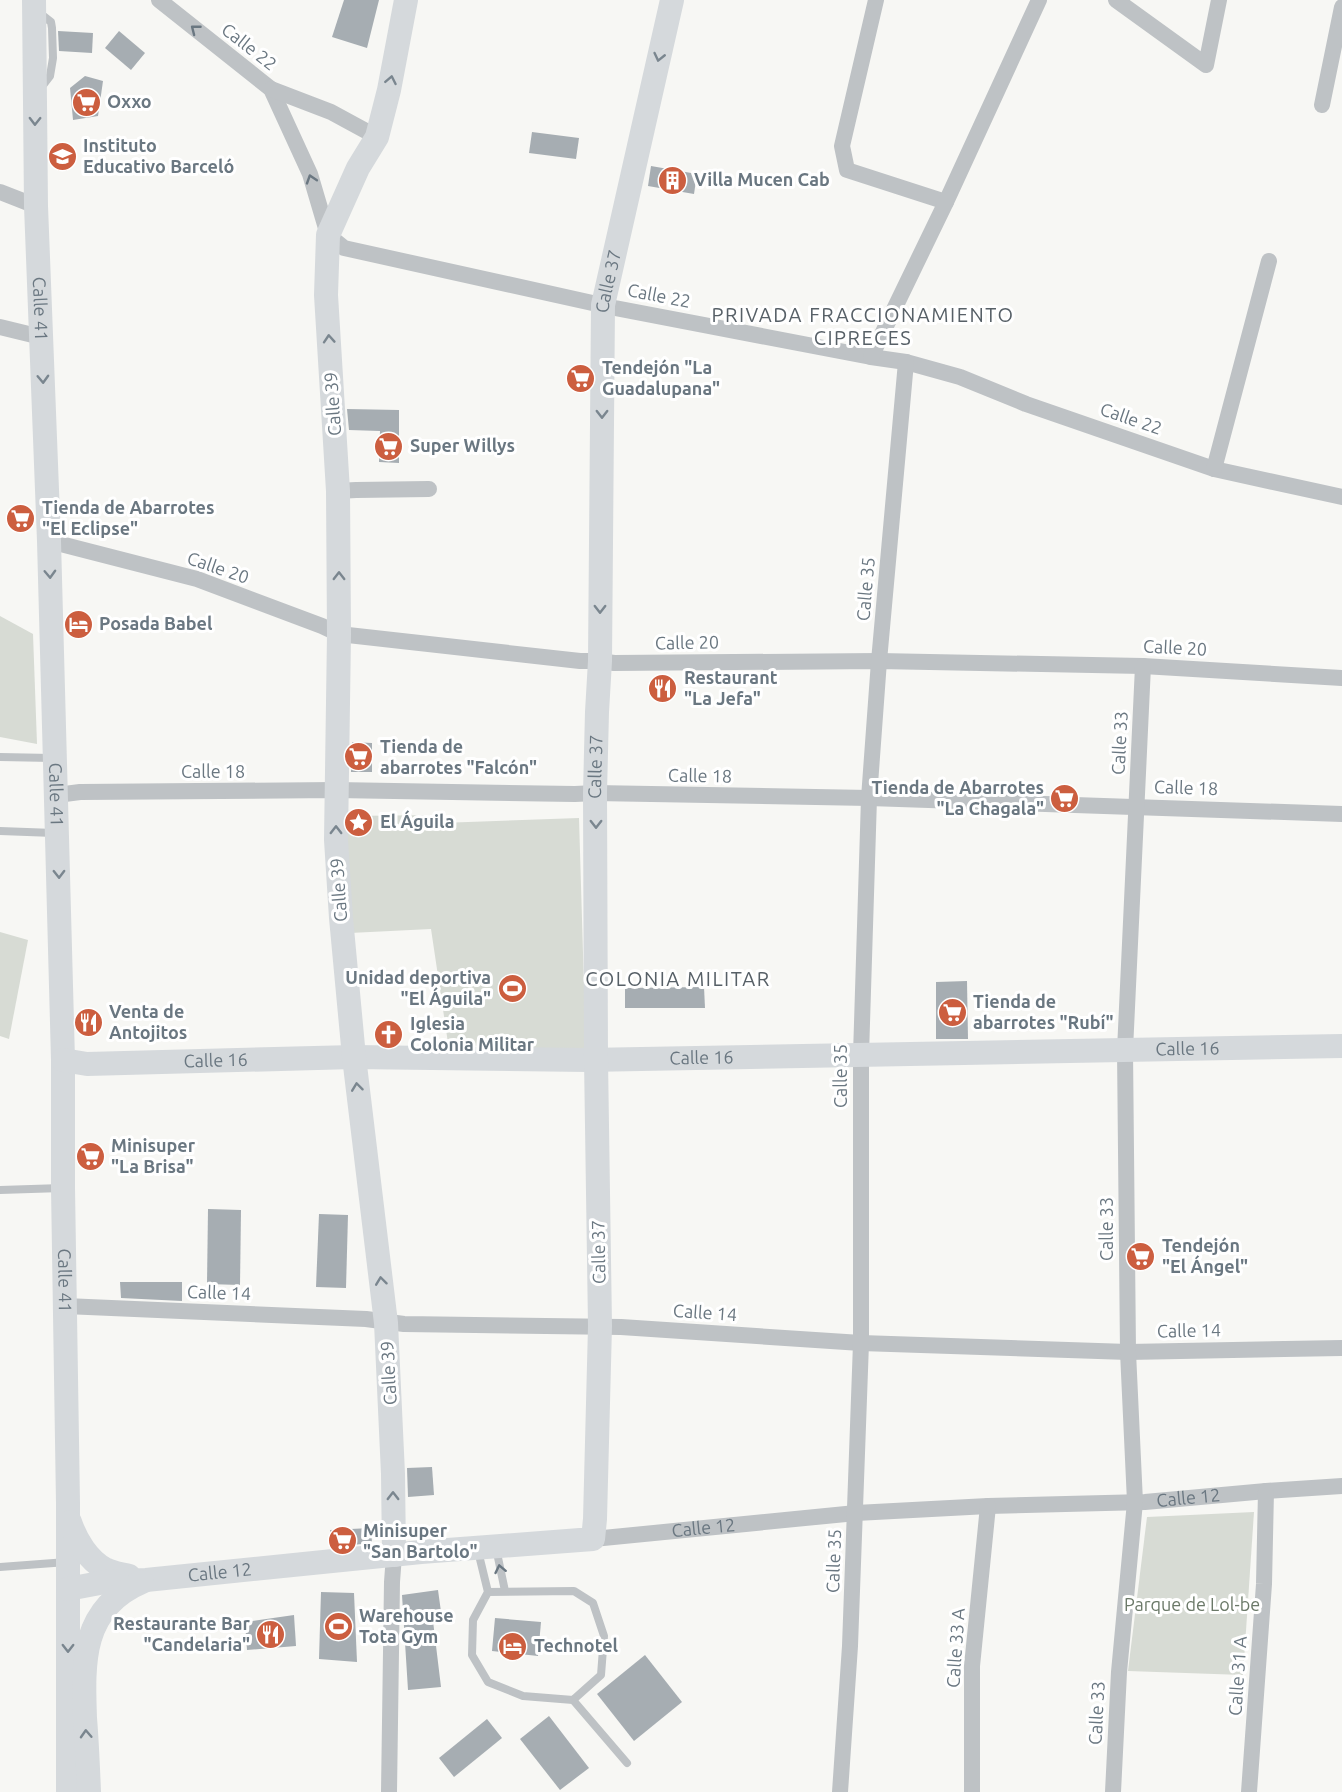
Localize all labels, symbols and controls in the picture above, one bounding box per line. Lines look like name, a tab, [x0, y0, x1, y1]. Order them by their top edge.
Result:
street label: Calle 22	[218, 19, 281, 74]
one-way arrow	[191, 26, 202, 37]
one-way arrow	[654, 52, 667, 62]
one-way arrow	[384, 75, 397, 85]
supermarket icon: Oxxo	[70, 86, 102, 118]
place label: Oxxo	[107, 91, 152, 111]
one-way arrow	[29, 117, 41, 126]
place label: Instituto Educativo Barceló	[83, 135, 234, 176]
school or university icon: Instituto Educativo Barceló	[46, 140, 78, 172]
building icon: Villa Mucen Cab	[657, 164, 689, 196]
place label: Villa Mucen Cab	[694, 169, 830, 189]
one-way arrow	[306, 174, 318, 185]
street label: Calle 37	[592, 248, 624, 313]
street label: Calle 41	[30, 276, 52, 341]
street label: Calle 22	[626, 279, 693, 311]
district label: PRIVADA FRACCIONAMIENTO CIPRECES	[711, 303, 1015, 349]
one-way arrow	[322, 334, 335, 343]
place label: Tendejón "La Guadalupana"	[602, 357, 720, 398]
supermarket icon: Tendejón "La Guadalupana"	[565, 362, 597, 394]
street label: Calle 39	[320, 371, 344, 437]
one-way arrow	[36, 375, 49, 384]
street label: Calle 22	[1098, 398, 1165, 438]
one-way arrow	[596, 409, 608, 418]
supermarket icon: Super Willys	[373, 430, 405, 462]
place label: Super Willys	[410, 435, 515, 455]
place label: Tienda de Abarrotes "El Eclipse"	[42, 497, 214, 538]
supermarket icon: Tienda de Abarrotes "El Eclipse"	[5, 502, 37, 534]
street label: Calle 20	[185, 547, 252, 587]
street label: Calle 35	[852, 556, 878, 622]
one-way arrow	[44, 570, 57, 579]
one-way arrow	[332, 571, 345, 580]
one-way arrow	[594, 604, 606, 613]
hotel icon: Posada Babel	[62, 608, 94, 640]
place label: Posada Babel	[99, 613, 213, 633]
street label: Calle 20	[655, 631, 719, 653]
street label: Calle 20	[1143, 635, 1208, 659]
place label: Restaurant "La Jefa"	[684, 667, 778, 708]
restaurant icon: Restaurant "La Jefa"	[647, 672, 679, 704]
street label: Calle 33	[1107, 710, 1131, 775]
street label: Calle 37	[584, 734, 605, 799]
place label: Tienda de abarrotes "Falcón"	[380, 736, 537, 777]
supermarket icon: Tienda de abarrotes "Falcón"	[343, 741, 375, 773]
street label: Calle 18	[181, 761, 245, 781]
street label: Calle 41	[46, 762, 68, 827]
street label: Calle 18	[668, 764, 732, 786]
street label: Calle 18	[1154, 776, 1218, 798]
place label: Tienda de Abarrotes "La Chagala"	[872, 777, 1044, 818]
supermarket icon: Tienda de Abarrotes "La Chagala"	[1049, 782, 1081, 814]
place icon: El Águila	[343, 806, 375, 838]
place label: El Águila	[380, 810, 455, 831]
one-way arrow	[590, 820, 602, 829]
one-way arrow	[330, 826, 342, 835]
street label: Calle 39	[326, 857, 350, 923]
one-way arrow	[52, 870, 65, 879]
place label: Unidad deportiva "El Águila"	[345, 967, 491, 1008]
district label: COLONIA MILITAR	[585, 967, 771, 990]
sports icon: Unidad deportiva "El Águila"	[496, 972, 528, 1004]
place label: Tienda de abarrotes "Rubí"	[973, 991, 1114, 1032]
supermarket icon: Tienda de abarrotes "Rubí"	[936, 996, 968, 1028]
place label: Venta de Antojitos	[109, 1001, 187, 1042]
restaurant icon: Venta de Antojitos	[72, 1006, 104, 1038]
place label: Iglesia Colonia Militar	[410, 1013, 535, 1054]
church icon: Iglesia Colonia Militar	[373, 1018, 405, 1050]
street label: Calle 16	[1155, 1037, 1220, 1058]
street label: Calle 35	[830, 1044, 850, 1108]
street label: Calle 16	[669, 1046, 734, 1067]
street label: Calle 16	[183, 1049, 248, 1070]
one-way arrow	[352, 1082, 364, 1092]
place label: Minisuper "La Brisa"	[111, 1135, 196, 1176]
supermarket icon: Minisuper "La Brisa"	[74, 1140, 106, 1172]
street label: Calle 33	[1096, 1197, 1116, 1261]
street label: Calle 37	[587, 1220, 609, 1284]
place label: Tendejón "El Ángel"	[1162, 1235, 1248, 1276]
supermarket icon: Tendejón "El Ángel"	[1125, 1240, 1157, 1272]
street label: Calle 41	[55, 1248, 76, 1313]
one-way arrow	[376, 1276, 388, 1285]
street label: Calle 14	[187, 1281, 251, 1303]
street label: Calle 14	[672, 1300, 738, 1324]
street label: Calle 14	[1157, 1319, 1221, 1341]
street label: Calle 39	[376, 1341, 400, 1406]
street label: Calle 12	[1155, 1484, 1221, 1510]
one-way arrow	[387, 1492, 399, 1501]
street label: Calle 12	[670, 1514, 736, 1540]
place label: Minisuper "San Bartolo"	[363, 1520, 478, 1561]
supermarket icon: Minisuper "San Bartolo"	[326, 1525, 358, 1557]
street label: Calle 35	[822, 1529, 844, 1593]
street label: Calle 12	[187, 1558, 253, 1585]
one-way arrow	[495, 1564, 508, 1574]
park label: Parque de Lol-be	[1124, 1594, 1260, 1614]
place label: Warehouse Tota Gym	[359, 1605, 454, 1646]
street label: Calle 33 A	[942, 1607, 968, 1688]
sports icon: Warehouse Tota Gym	[322, 1610, 354, 1642]
place label: Restaurante Bar "Candelaria"	[113, 1613, 251, 1654]
restaurant icon: Restaurante Bar "Candelaria"	[255, 1618, 287, 1650]
hotel icon: Technotel	[497, 1630, 529, 1662]
place label: Technotel	[534, 1635, 619, 1655]
street label: Calle 31 A	[1224, 1635, 1250, 1716]
one-way arrow	[62, 1643, 74, 1652]
street label: Calle 33	[1084, 1680, 1108, 1745]
one-way arrow	[80, 1729, 93, 1738]

